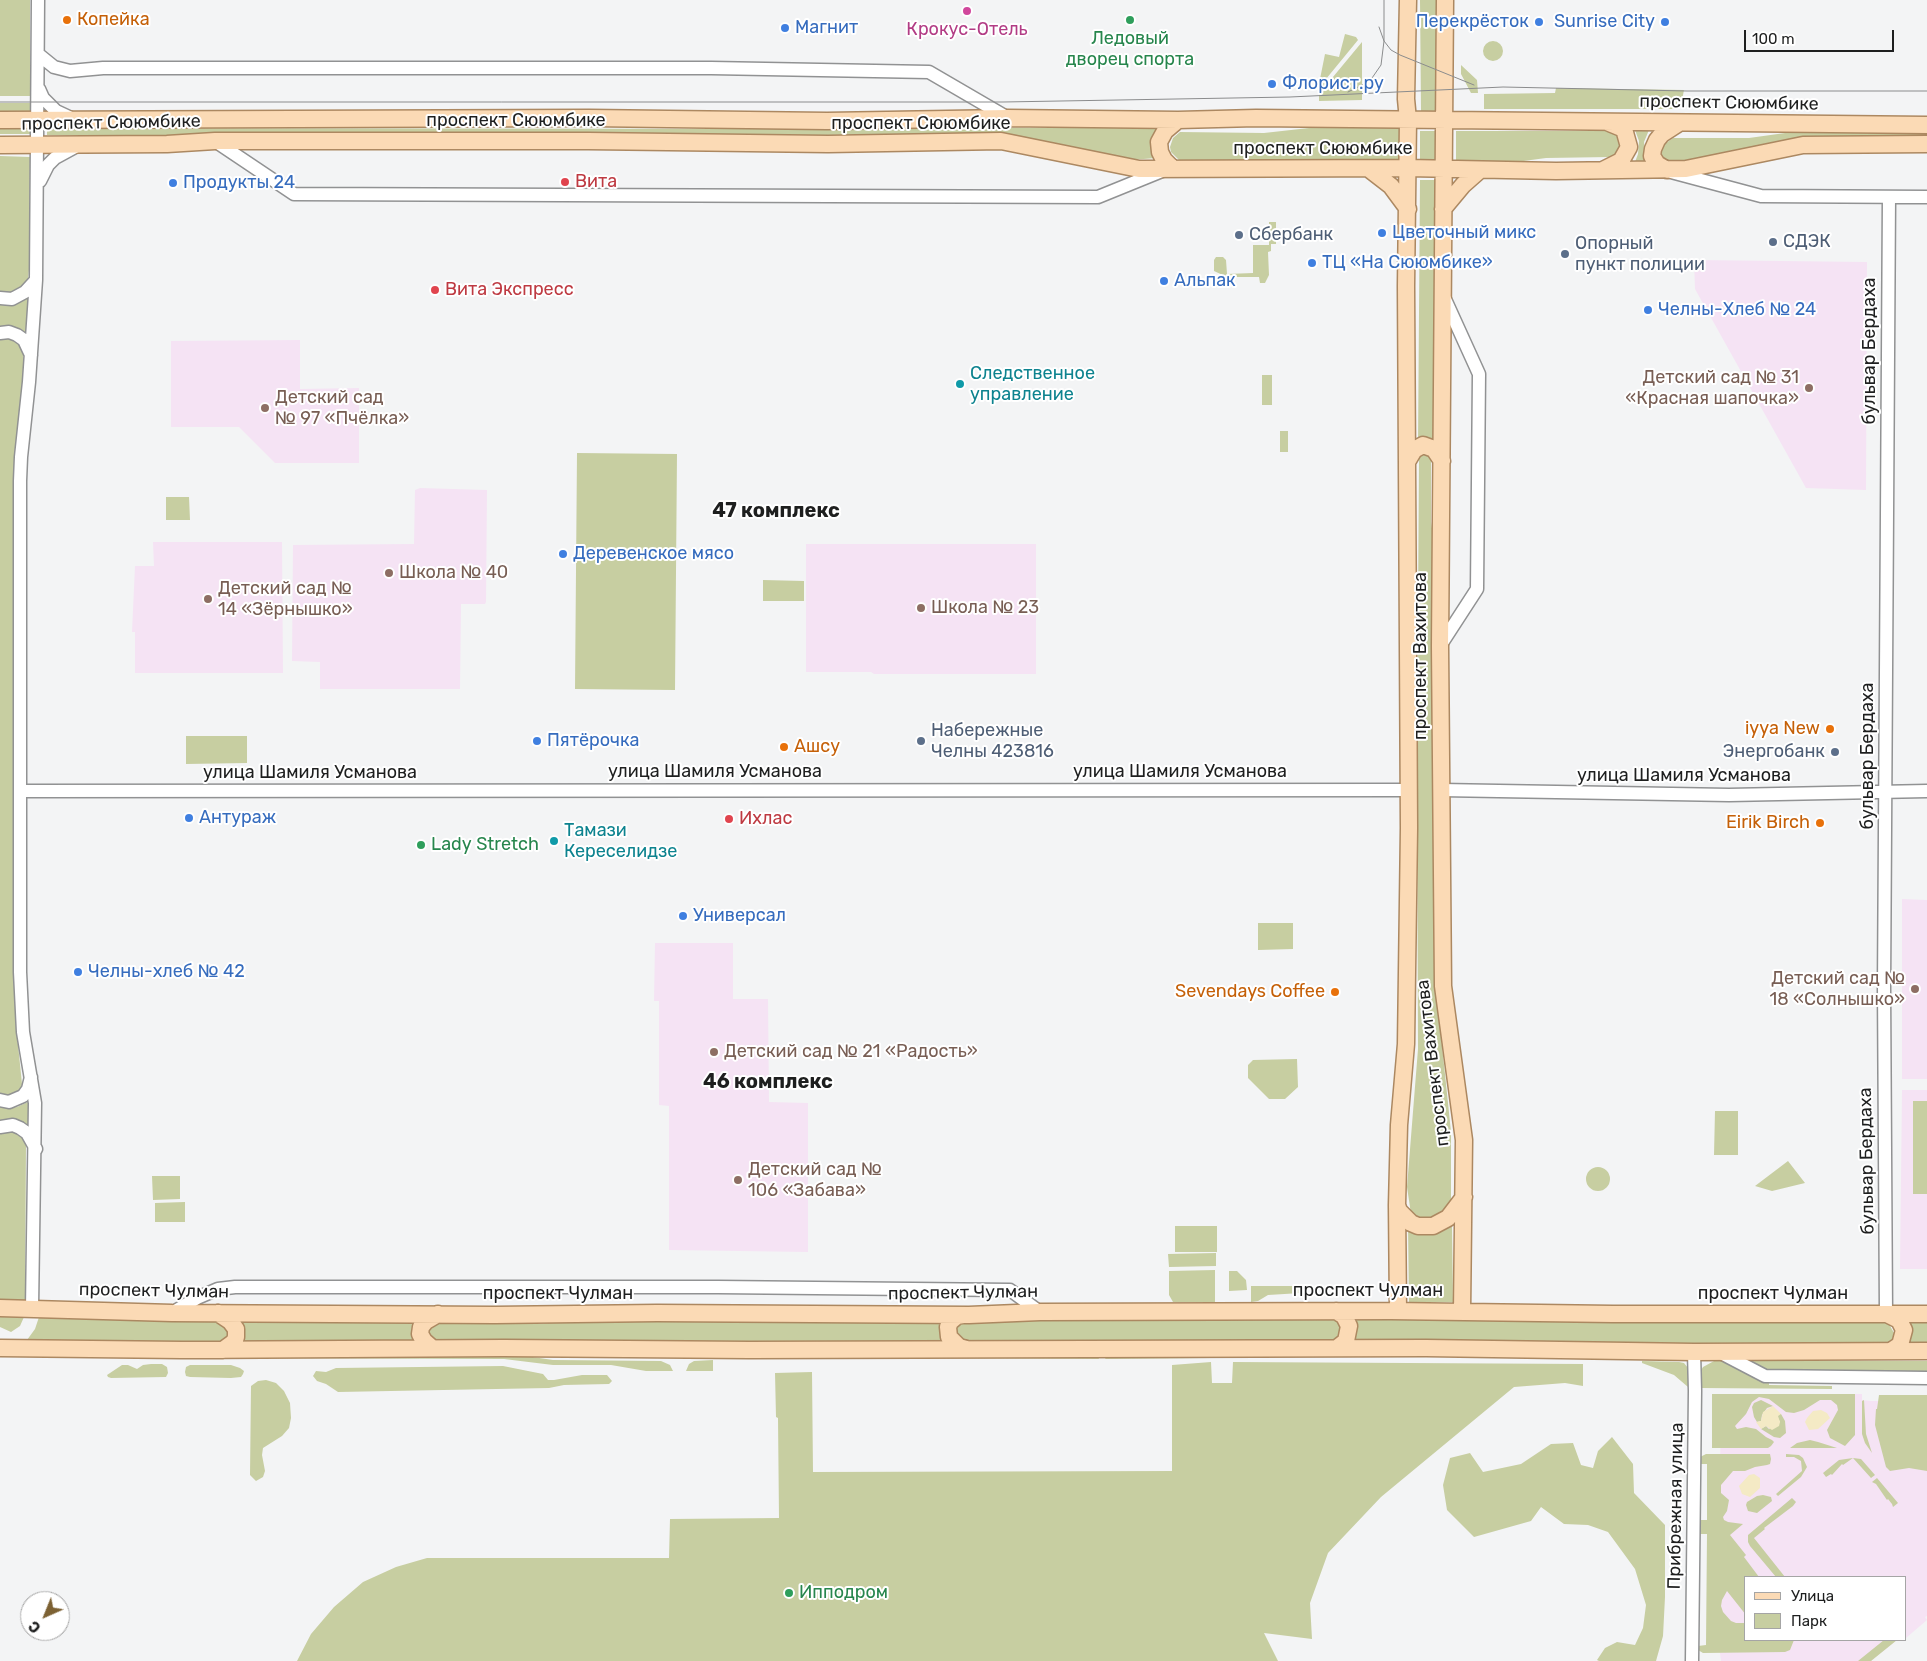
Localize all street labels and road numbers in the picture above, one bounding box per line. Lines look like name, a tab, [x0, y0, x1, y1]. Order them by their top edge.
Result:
street label: проспект Сююмбике	[1639, 91, 1819, 115]
street label: проспект Сююмбике	[426, 110, 606, 132]
street label: проспект Сююмбике	[21, 111, 201, 135]
street label: проспект Сююмбике	[831, 113, 1011, 135]
street label: проспект Сююмбике	[1233, 138, 1413, 160]
street label: бульвар Бердаха	[1859, 277, 1881, 425]
street label: проспект Вахитова	[1410, 572, 1432, 740]
street label: бульвар Бердаха	[1857, 682, 1879, 830]
street label: улица Шамиля Усманова	[608, 761, 822, 783]
street label: улица Шамиля Усманова	[1073, 761, 1287, 783]
street label: улица Шамиля Усманова	[203, 762, 417, 784]
street label: улица Шамиля Усманова	[1577, 765, 1791, 787]
street label: проспект Вахитова	[1412, 978, 1454, 1148]
street label: бульвар Бердаха	[1855, 1087, 1879, 1235]
street label: проспект Чулман	[79, 1279, 229, 1303]
street label: проспект Чулман	[1293, 1280, 1443, 1302]
street label: проспект Чулман	[888, 1281, 1038, 1305]
street label: проспект Чулман	[483, 1283, 633, 1305]
street label: проспект Чулман	[1698, 1283, 1848, 1305]
street label: Прибрежная улица	[1664, 1422, 1688, 1590]

